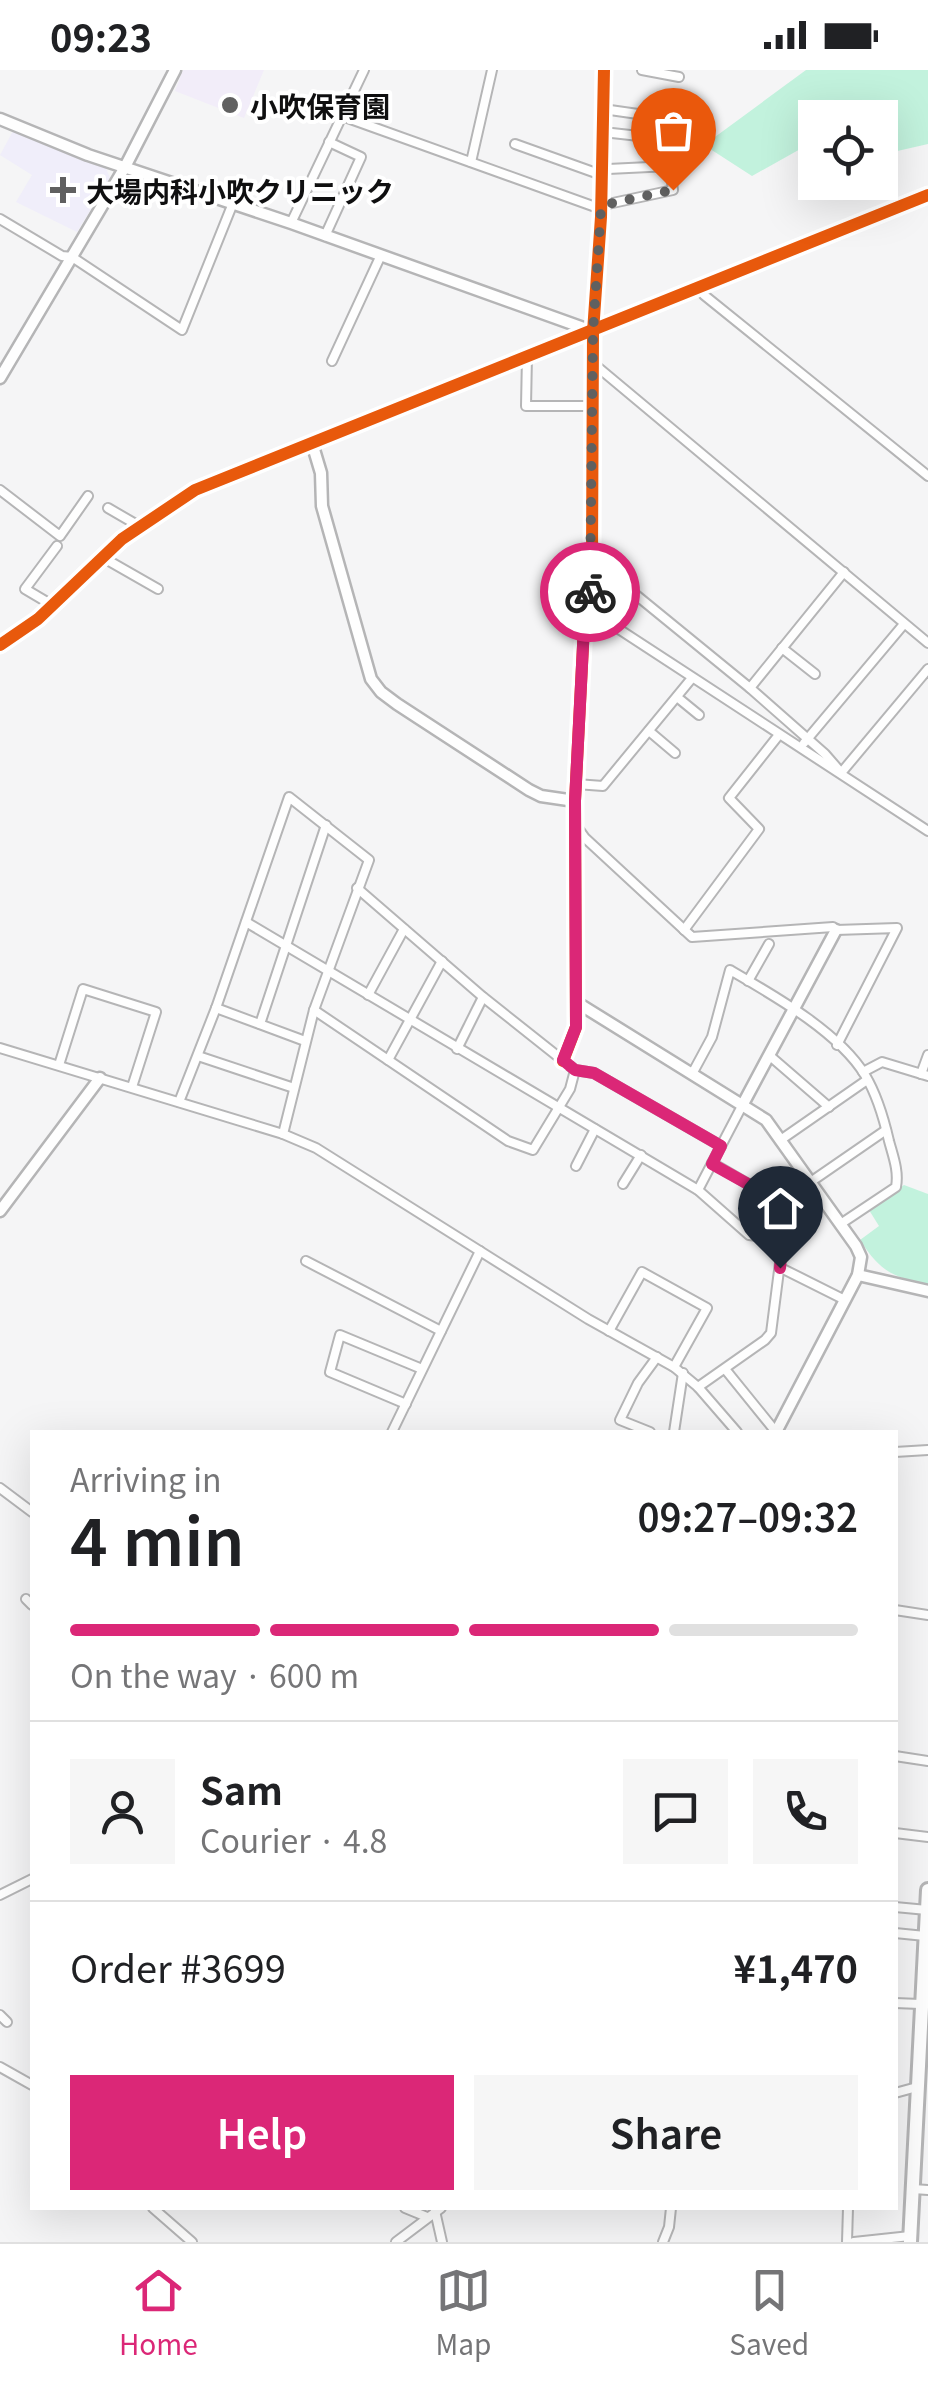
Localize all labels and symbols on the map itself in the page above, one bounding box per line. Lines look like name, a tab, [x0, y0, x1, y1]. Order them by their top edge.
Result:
place label: 小吹保育園	[250, 85, 390, 125]
pin	[631, 88, 716, 191]
marker: 小吹保育園	[219, 94, 241, 116]
place label: 大場内科小吹クリニック	[86, 170, 394, 210]
marker: 大場内科小吹クリニック	[50, 177, 76, 203]
courier	[540, 542, 640, 642]
pin	[738, 1166, 823, 1269]

